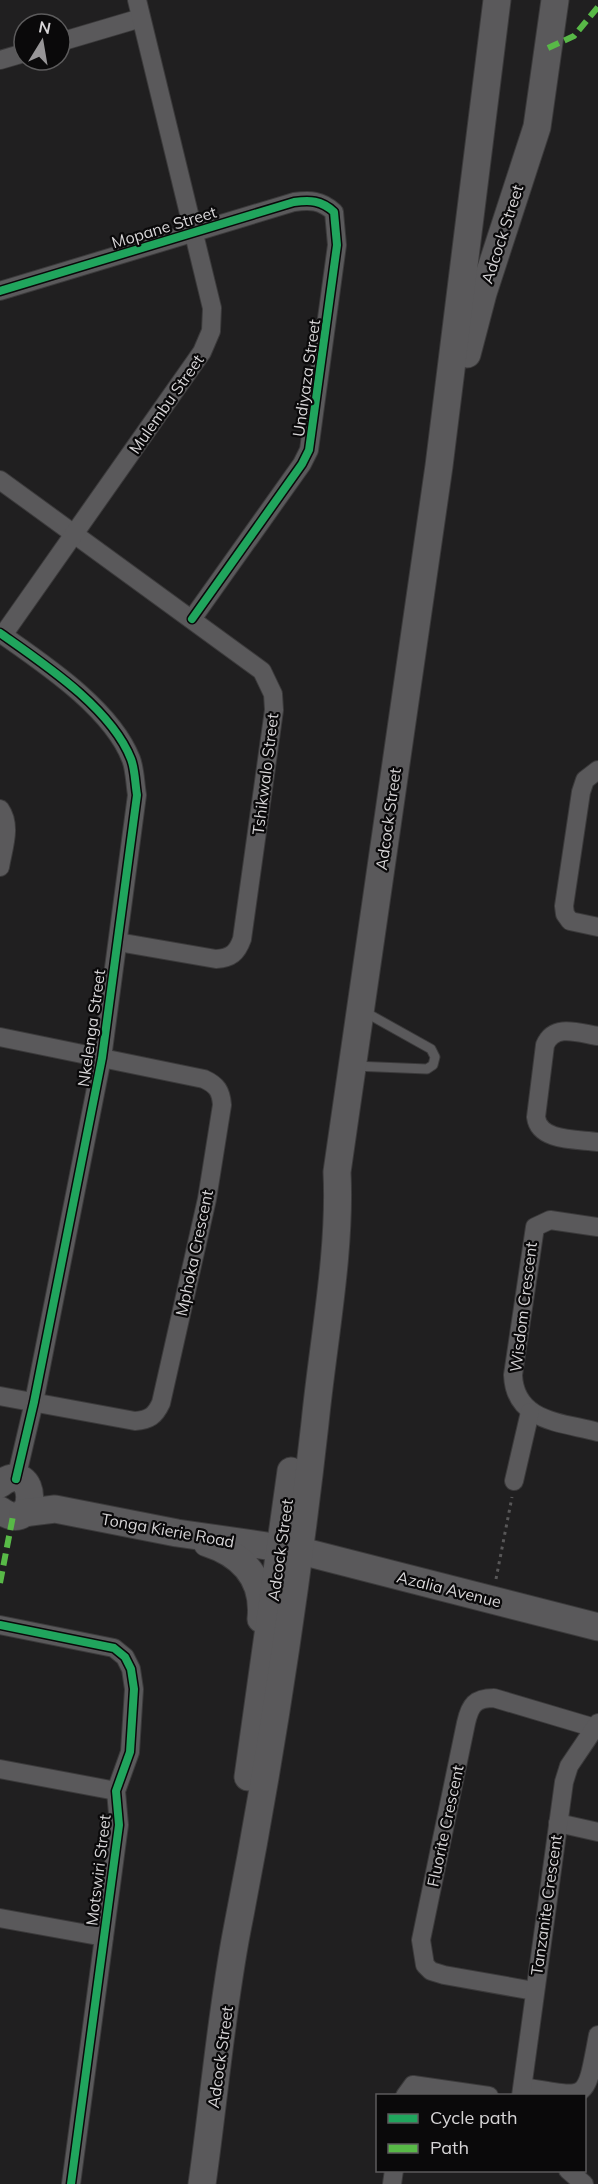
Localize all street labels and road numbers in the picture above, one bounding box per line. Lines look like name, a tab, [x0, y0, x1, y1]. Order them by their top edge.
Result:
street label: Adcock Street	[477, 182, 528, 286]
street label: Mopane Street	[109, 201, 219, 252]
street label: Undiyaza Street	[288, 317, 324, 438]
street label: Mulembu Street	[124, 350, 208, 458]
street label: Tshikwalo Street	[248, 712, 282, 836]
street label: Adcock Street	[371, 766, 405, 871]
street label: Nkelenga Street	[73, 968, 109, 1088]
street label: Mphoka Crescent	[171, 1188, 217, 1318]
street label: Wisdom Crescent	[505, 1240, 541, 1373]
street label: Adcock Street	[263, 1497, 297, 1602]
street label: Tonga Kierie Road	[100, 1508, 236, 1552]
street label: Azalia Avenue	[395, 1566, 503, 1612]
street label: Fluorite Crescent	[422, 1763, 468, 1889]
street label: Motswiri Street	[81, 1813, 115, 1927]
street label: Tanzanite Crescent	[526, 1833, 566, 1976]
street label: Adcock Street	[203, 2004, 237, 2109]

